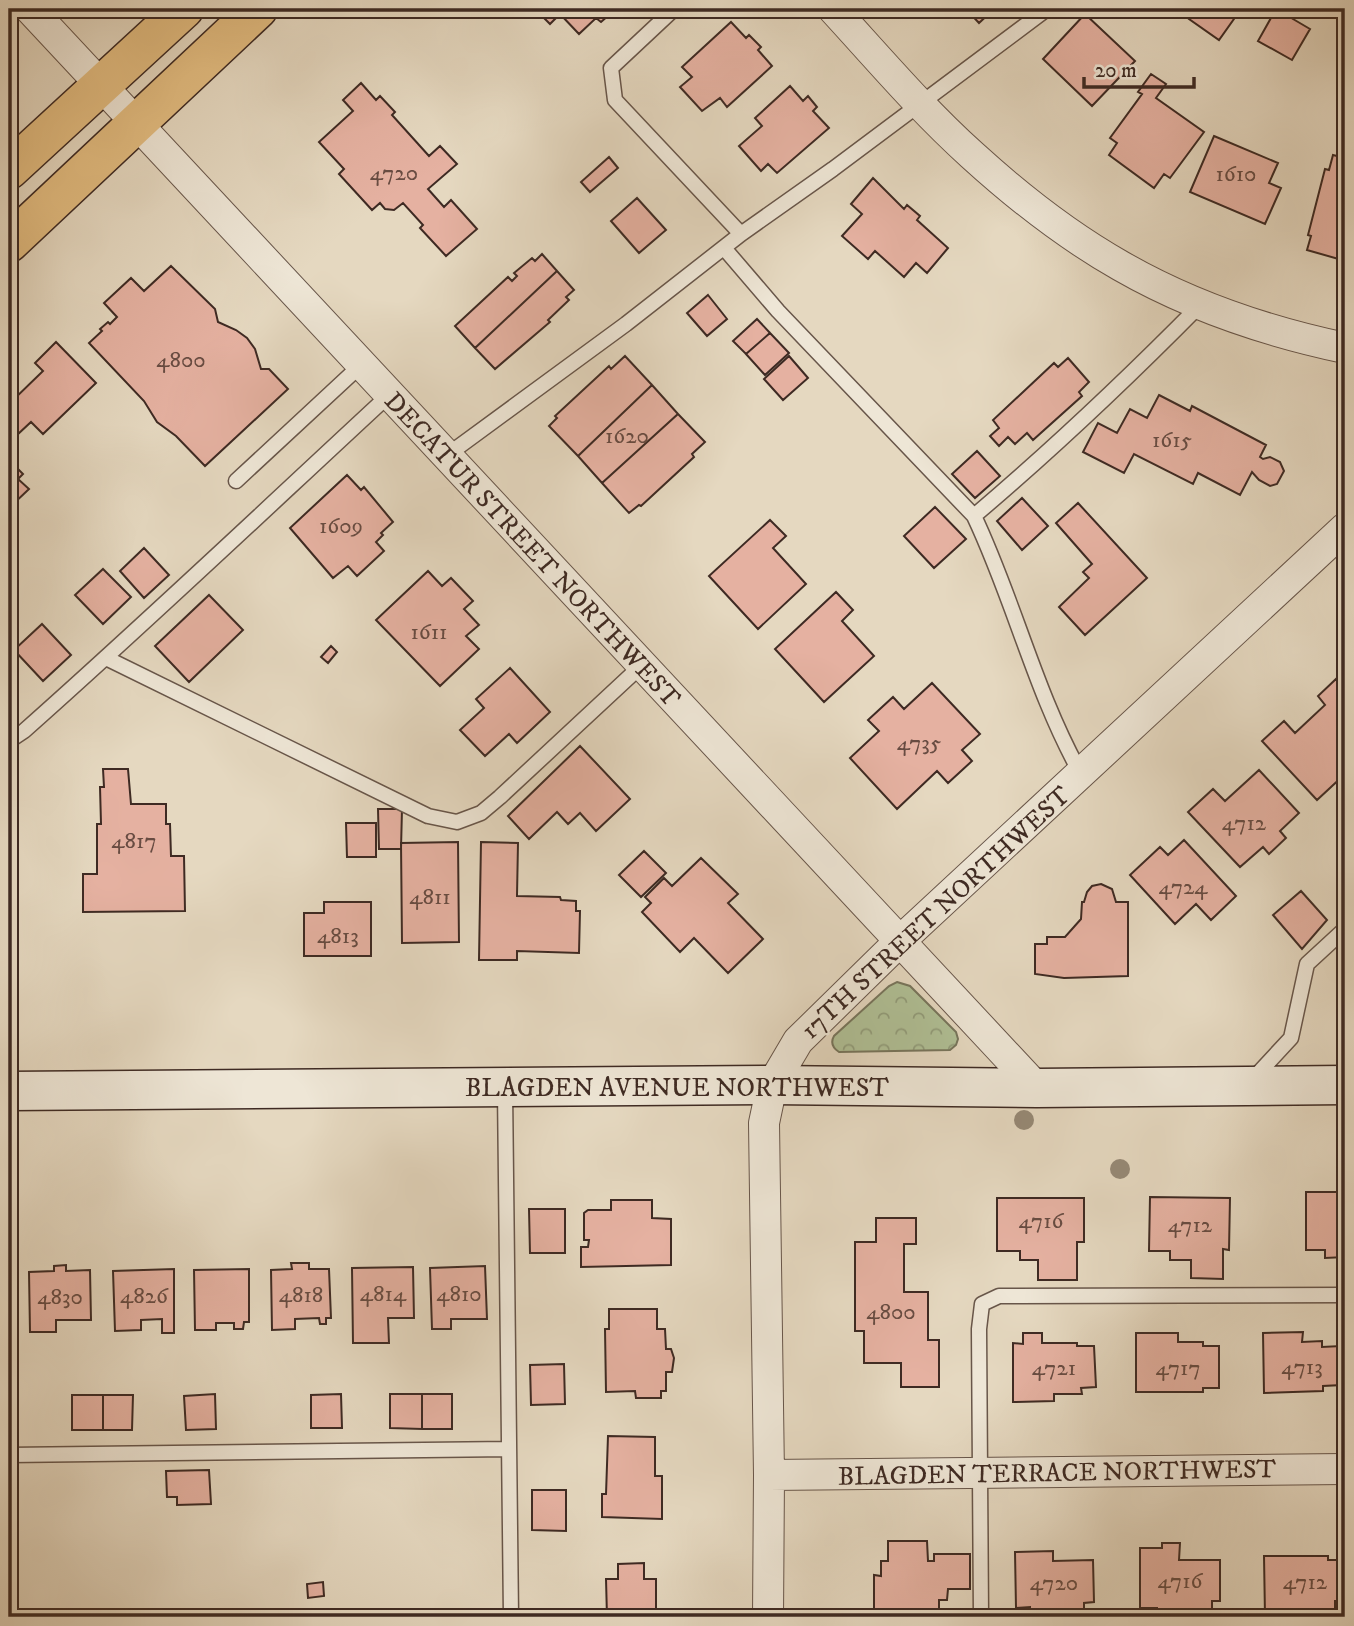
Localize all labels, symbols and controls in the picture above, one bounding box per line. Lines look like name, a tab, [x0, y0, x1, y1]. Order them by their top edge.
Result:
scale bar	[1084, 46, 1195, 90]
text: 20 m	[1095, 58, 1137, 84]
house number: 4720	[370, 159, 418, 188]
house number: 1610	[1216, 160, 1256, 189]
house number: 4800	[156, 346, 206, 375]
street label: DECATUR STREET NORTHWEST	[377, 385, 687, 715]
house number: 1620	[605, 422, 649, 451]
house number: 1615	[1152, 426, 1192, 455]
house number: 1609	[319, 512, 363, 541]
house number: 1611	[410, 618, 448, 647]
house number: 4735	[897, 729, 941, 758]
street label: 17TH STREET NORTHWEST	[794, 779, 1078, 1047]
house number: 4712	[1222, 809, 1267, 838]
house number: 4817	[111, 827, 157, 856]
house number: 4724	[1158, 873, 1208, 902]
house number: 4811	[409, 883, 451, 912]
house number: 4813	[317, 922, 359, 951]
street label: BLAGDEN AVENUE NORTHWEST	[465, 1072, 889, 1105]
house number: 4716	[1019, 1207, 1064, 1236]
house number: 4712	[1168, 1211, 1213, 1240]
house number: 4814	[360, 1280, 407, 1309]
house number: 4810	[436, 1280, 482, 1309]
house number: 4818	[279, 1281, 323, 1310]
house number: 4826	[120, 1282, 169, 1311]
house number: 4830	[37, 1283, 83, 1312]
house number: 4800	[866, 1298, 916, 1327]
house number: 4713	[1281, 1353, 1323, 1382]
house number: 4721	[1032, 1354, 1076, 1383]
house number: 4717	[1155, 1354, 1201, 1383]
street label: BLAGDEN TERRACE NORTHWEST	[838, 1453, 1277, 1494]
house number: 4716	[1158, 1567, 1203, 1596]
house number: 4712	[1283, 1568, 1328, 1597]
house number: 4720	[1030, 1569, 1078, 1598]

